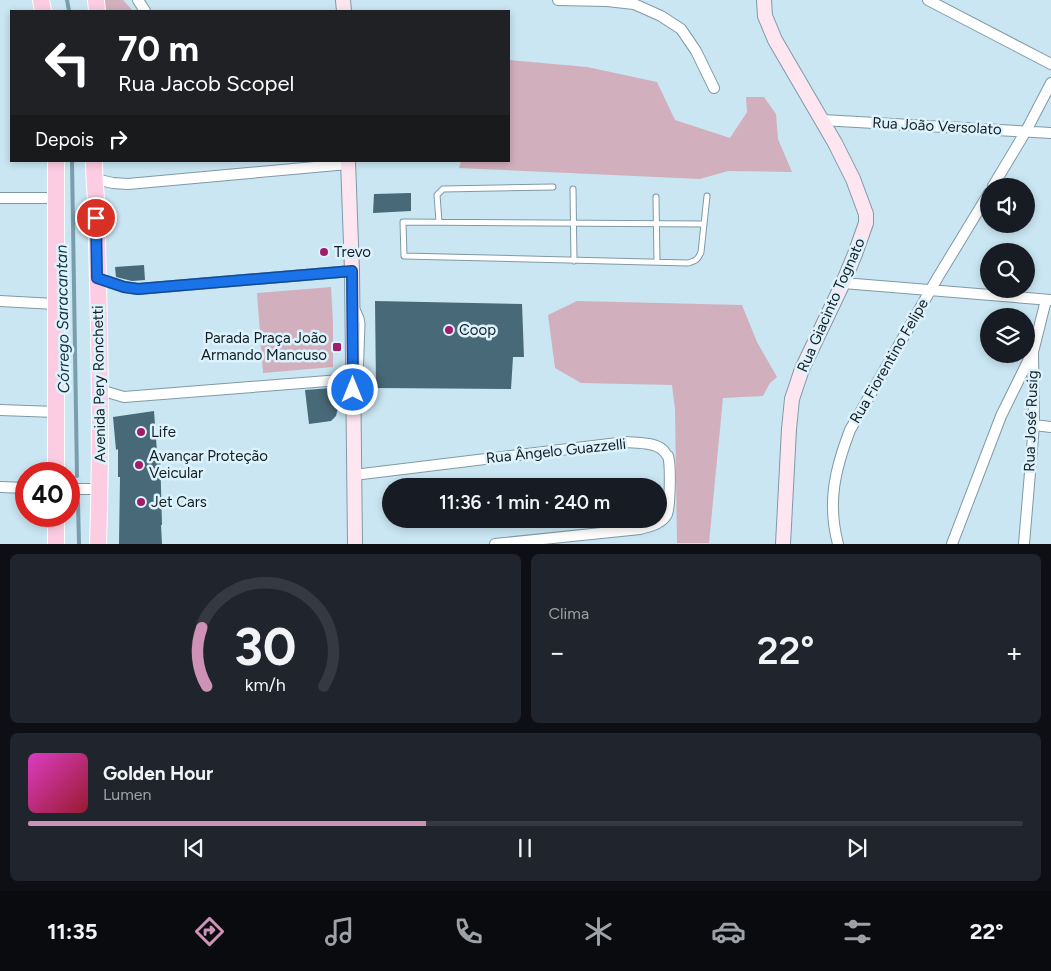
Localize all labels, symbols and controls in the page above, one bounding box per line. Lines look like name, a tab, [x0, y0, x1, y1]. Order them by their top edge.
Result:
text: 70 m	[118, 28, 199, 70]
icon: left	[35, 30, 100, 95]
text: Rua Jacob Scopel	[118, 70, 294, 97]
street label: Rua João Versolato	[872, 114, 1002, 138]
icon: right	[104, 125, 132, 153]
text: Depois	[35, 128, 94, 151]
map controls	[980, 178, 1035, 363]
button: sound	[980, 178, 1035, 233]
pin	[75, 197, 117, 239]
icon: arrive	[82, 204, 110, 232]
street label: Rua Giacinto Tognato	[793, 235, 869, 375]
place label: Trevo	[334, 243, 371, 261]
button: search	[980, 243, 1035, 298]
water label: Córrego Saracantan	[52, 244, 73, 393]
marker: Trevo	[318, 246, 330, 258]
street label: Rua Fiorentino Felipe	[846, 295, 932, 427]
street label: Avenida Pery Ronchetti	[89, 305, 109, 463]
button: layers	[980, 308, 1035, 363]
place label: Coop	[459, 321, 496, 339]
marker: Coop	[443, 324, 455, 336]
place label: Parada Praça João Armando Mancuso	[201, 329, 327, 364]
marker: Parada Praça João Armando Mancuso	[331, 341, 343, 353]
position arrow	[326, 363, 378, 415]
street label: Rua José Rusig	[1020, 370, 1042, 472]
place label: Life	[151, 423, 176, 441]
marker: Life	[135, 426, 147, 438]
street label: Rua Ângelo Guazzelli	[485, 435, 627, 467]
place label: Avançar Proteção Veicular	[149, 447, 268, 482]
marker: Avançar Proteção Veicular	[133, 459, 145, 471]
speed limit sign: 40	[15, 462, 80, 527]
text: 11:36 · 1 min · 240 m	[439, 491, 610, 514]
place label: Jet Cars	[151, 493, 207, 511]
marker: Jet Cars	[135, 496, 147, 508]
text: Clima	[549, 604, 589, 623]
text: 30	[234, 616, 297, 678]
text: 22°	[757, 628, 815, 674]
text: −	[549, 635, 566, 669]
text: +	[1006, 635, 1023, 669]
text: km/h	[245, 674, 286, 695]
text: Golden Hour	[103, 762, 213, 785]
text: Lumen	[103, 785, 152, 804]
icon: previous	[180, 834, 208, 862]
icon: pause	[511, 834, 539, 862]
icon: next	[843, 834, 871, 862]
icon: directions	[192, 914, 227, 949]
icon: music	[322, 914, 357, 949]
icon: phone	[451, 914, 486, 949]
icon: climate	[581, 914, 616, 949]
icon: car	[711, 914, 746, 949]
icon: filters	[840, 914, 875, 949]
text: 11:35	[47, 918, 98, 945]
text: 22°	[970, 918, 1004, 945]

